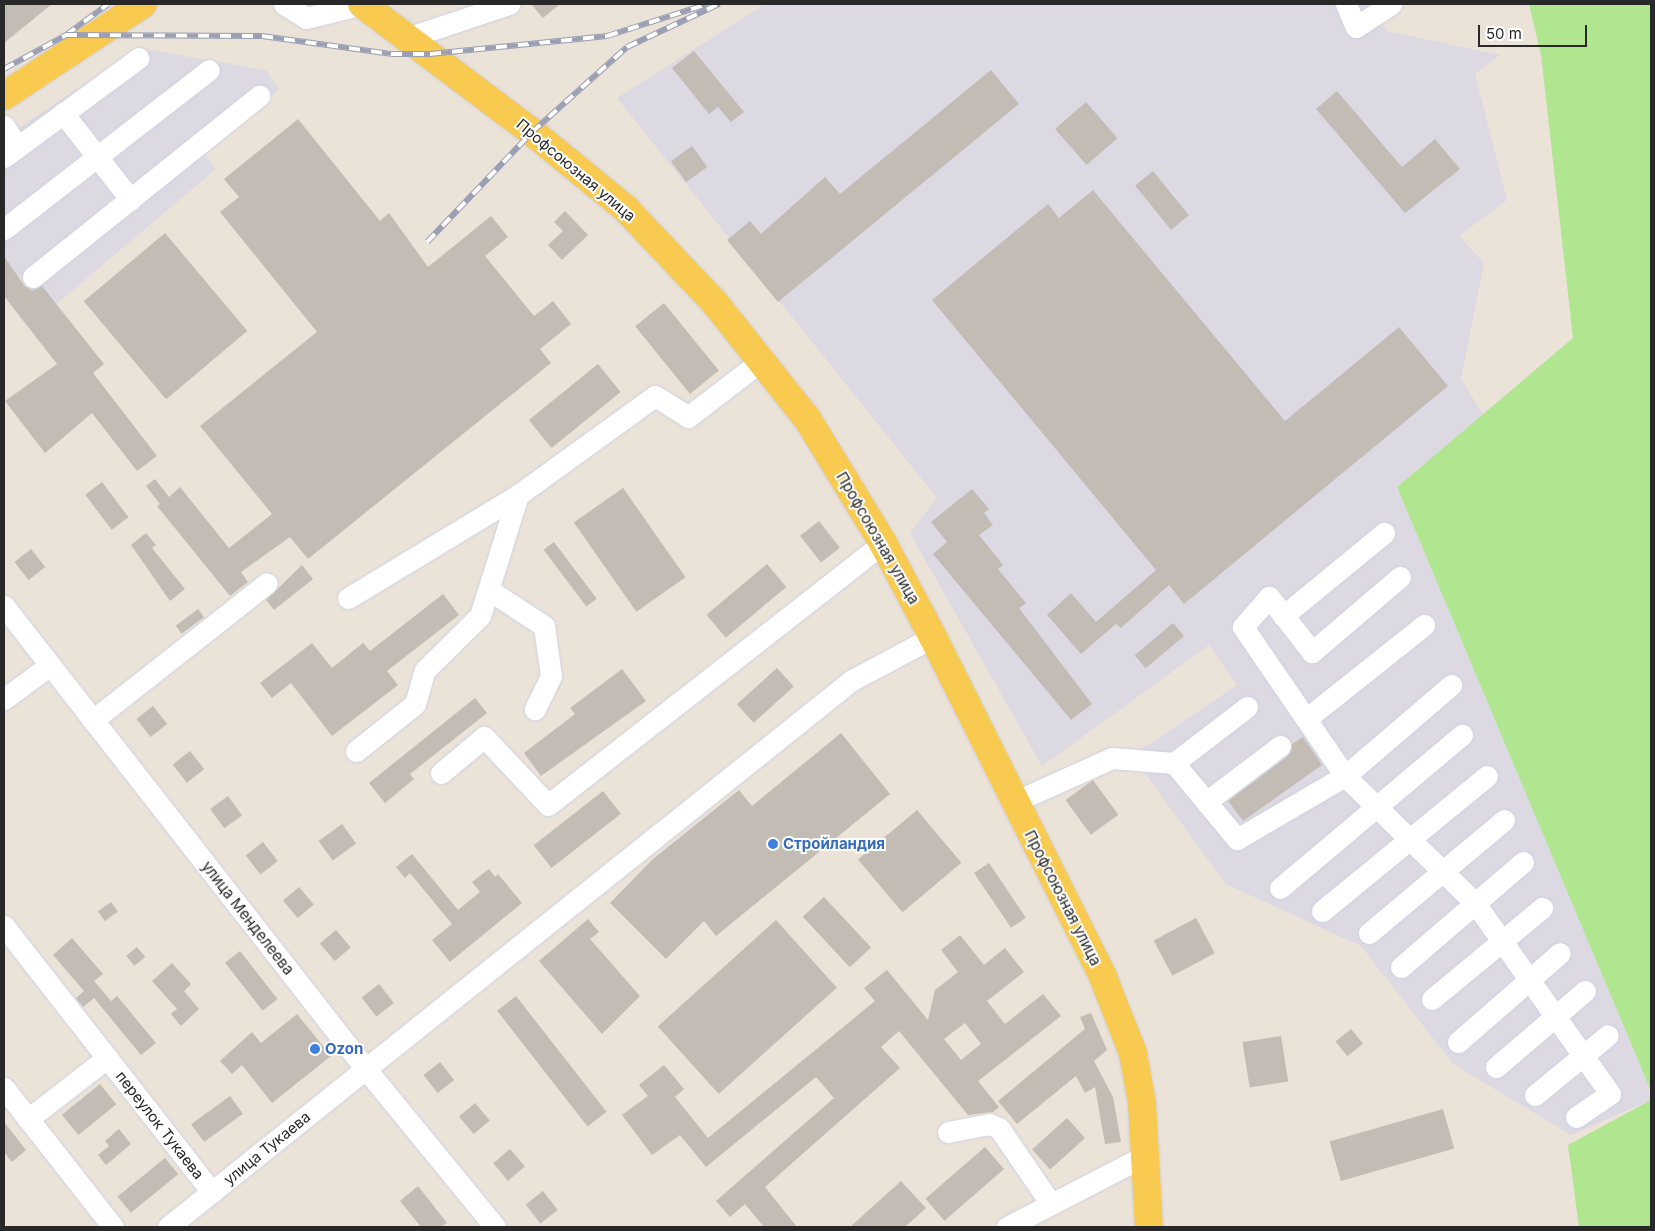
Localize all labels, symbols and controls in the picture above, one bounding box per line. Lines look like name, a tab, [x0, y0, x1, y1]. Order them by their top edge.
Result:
scale bar	[1480, 15, 1589, 47]
text: 50 m	[1486, 24, 1522, 43]
street label: Профсоюзная улица	[513, 115, 639, 225]
street label: Профсоюзная улица	[833, 469, 923, 607]
street label: Профсоюзная улица	[1021, 827, 1105, 969]
place label: Стройландия	[783, 835, 885, 853]
marker: Стройландия	[767, 838, 779, 850]
street label: улица Менделеева	[198, 858, 298, 978]
place label: Ozon	[325, 1040, 363, 1058]
marker: Ozon	[309, 1043, 321, 1055]
street label: переулок Тукаева	[112, 1067, 208, 1183]
street label: улица Тукаева	[220, 1108, 314, 1188]

